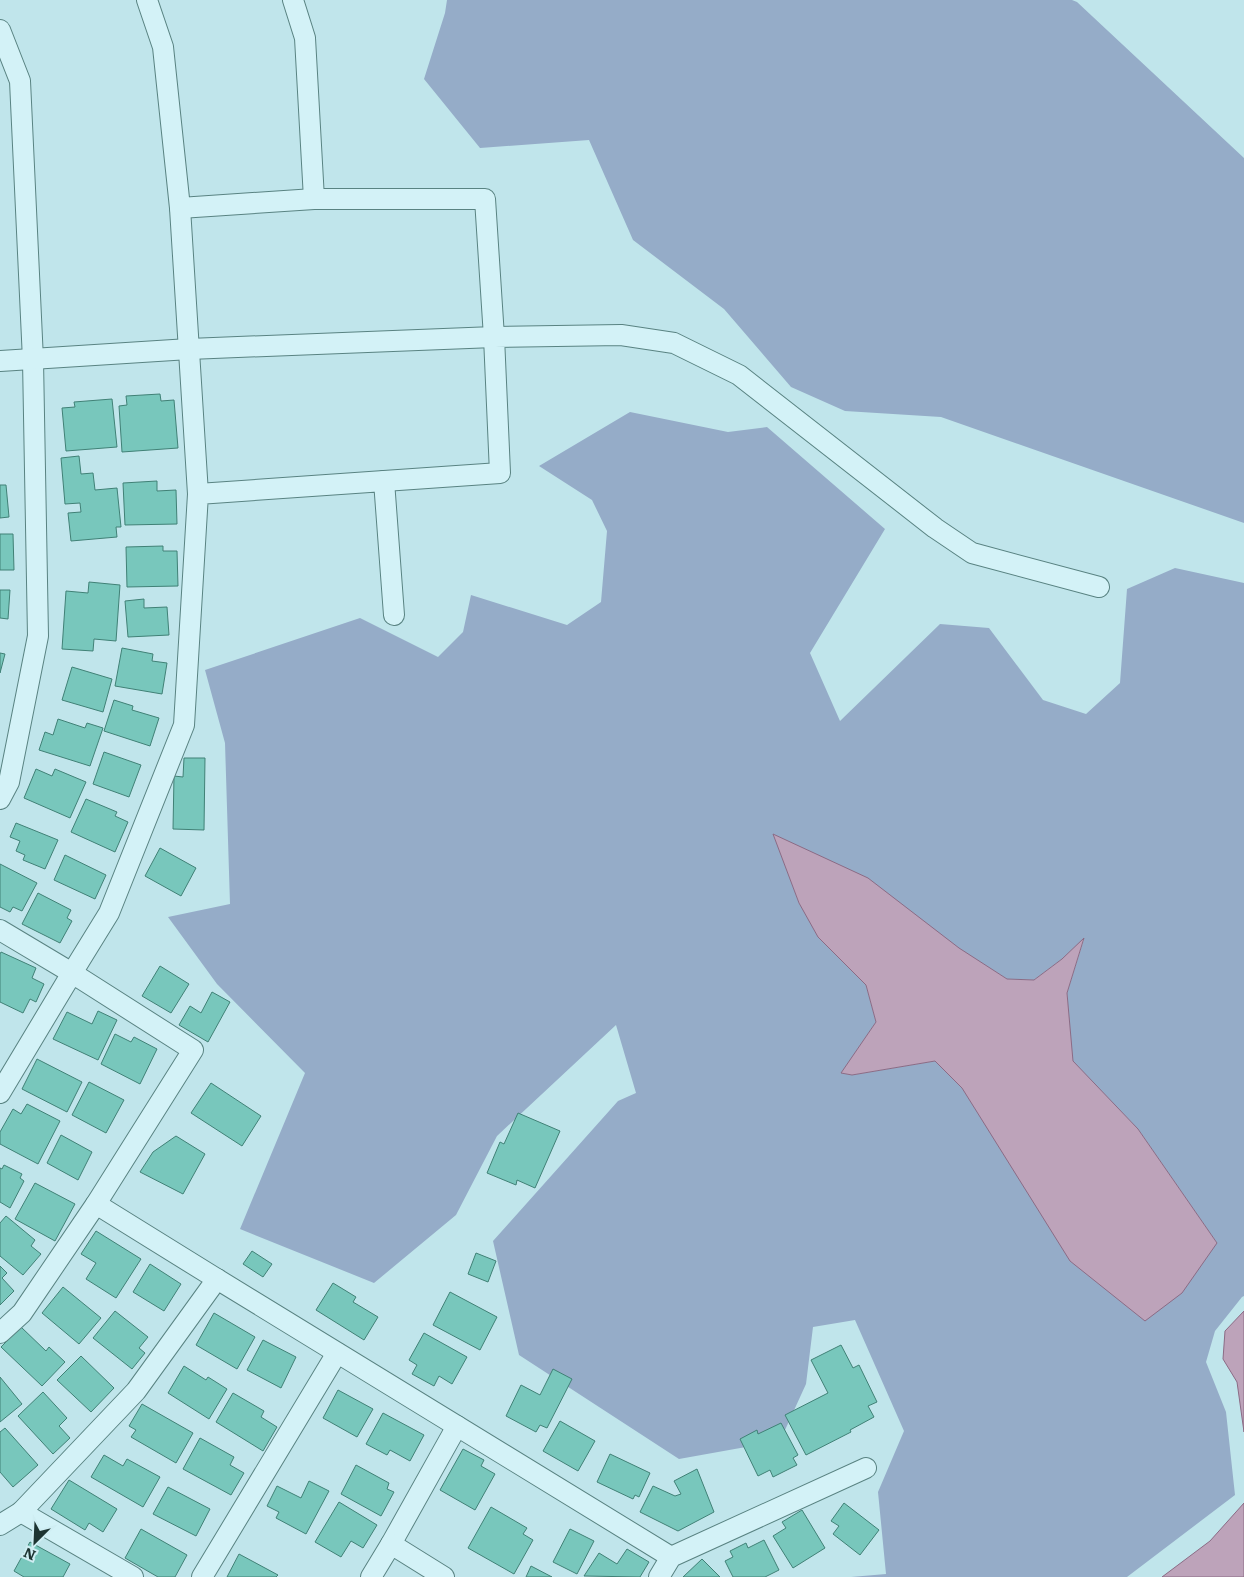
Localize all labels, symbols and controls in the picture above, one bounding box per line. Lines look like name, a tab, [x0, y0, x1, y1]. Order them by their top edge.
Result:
north arrow	[10, 1517, 60, 1567]
text: N	[20, 1543, 39, 1566]

